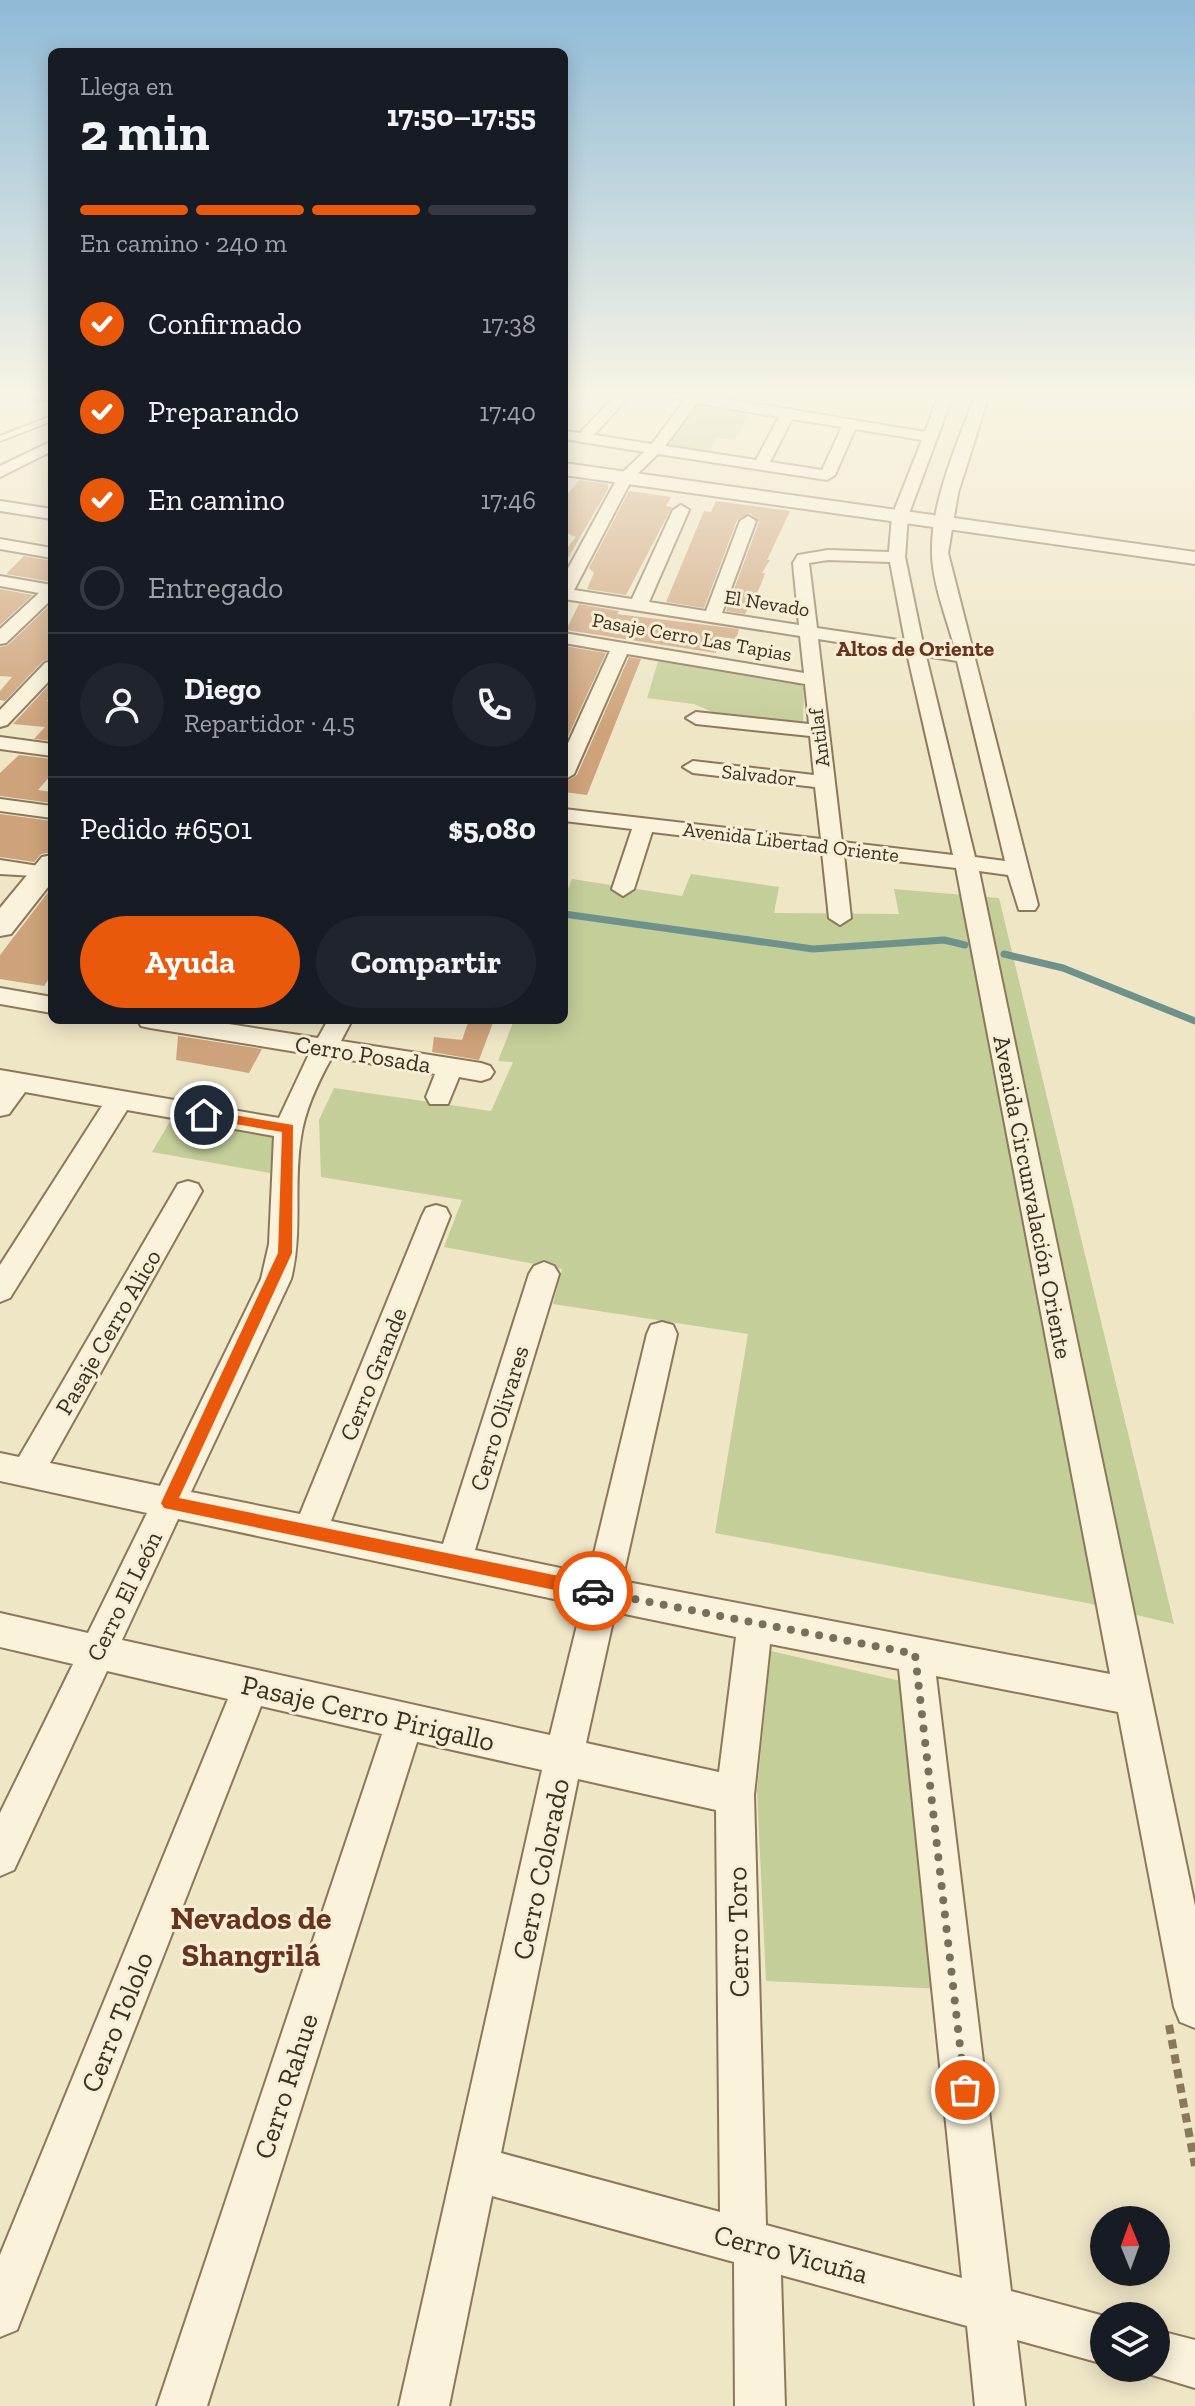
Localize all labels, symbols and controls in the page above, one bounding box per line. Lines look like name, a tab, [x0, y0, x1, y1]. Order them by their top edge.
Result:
text: Llega en	[80, 70, 173, 102]
text: 17:50–17:55	[387, 98, 536, 134]
text: 2 min	[80, 101, 210, 163]
text: En camino · 240 m	[80, 227, 287, 259]
icon: check	[80, 302, 124, 346]
text: Confirmado	[148, 306, 302, 342]
text: 17:38	[482, 308, 536, 340]
icon: check	[80, 390, 124, 434]
text: Preparando	[148, 394, 299, 430]
text: 17:40	[479, 396, 536, 428]
icon: check	[80, 478, 124, 522]
text: En camino	[148, 482, 285, 518]
text: 17:46	[481, 484, 536, 516]
text: Entregado	[148, 570, 283, 606]
street label: El Nevado	[723, 584, 811, 622]
street label: Pasaje Cerro Las Tapias	[590, 608, 794, 666]
district label: Altos de Oriente	[836, 635, 994, 662]
button: person	[80, 663, 164, 747]
button: phone	[452, 663, 536, 747]
text: Diego	[184, 671, 261, 707]
street label: Antilaf	[803, 706, 834, 769]
text: Repartidor · 4.5	[184, 707, 355, 739]
street label: Salvador	[721, 759, 797, 791]
text: Pedido #6501	[80, 811, 252, 847]
text: $5,080	[448, 811, 536, 847]
street label: Avenida Libertad Oriente	[682, 817, 900, 867]
button: Ayuda	[80, 916, 300, 1008]
button: Compartir	[316, 916, 536, 1008]
street label: Cerro Posada	[293, 1029, 433, 1079]
street label: Avenida Circunvalación Oriente	[987, 1033, 1079, 1361]
pin	[170, 1081, 238, 1149]
icon: home	[182, 1093, 226, 1137]
street label: Pasaje Cerro Alico	[49, 1244, 167, 1420]
street label: Cerro Grande	[333, 1303, 413, 1445]
street label: Cerro Olivares	[463, 1342, 535, 1494]
street label: Cerro El León	[80, 1526, 168, 1666]
courier	[553, 1551, 633, 1631]
icon: car	[571, 1569, 615, 1613]
street label: Pasaje Cerro Pirigallo	[238, 1668, 498, 1758]
street label: Cerro Colorado	[506, 1775, 576, 1963]
street label: Cerro Toro	[720, 1866, 756, 1998]
district label: Nevados de Shangrilá	[171, 1899, 331, 1974]
street label: Cerro Tololo	[74, 1947, 160, 2097]
street label: Cerro Rahue	[247, 2009, 325, 2163]
pin	[931, 2056, 999, 2124]
icon: bag	[943, 2068, 987, 2112]
north arrow	[1090, 2206, 1170, 2286]
map controls	[1090, 2206, 1170, 2382]
street label: Cerro Vicuña	[710, 2218, 872, 2291]
button: layers	[1090, 2302, 1170, 2382]

